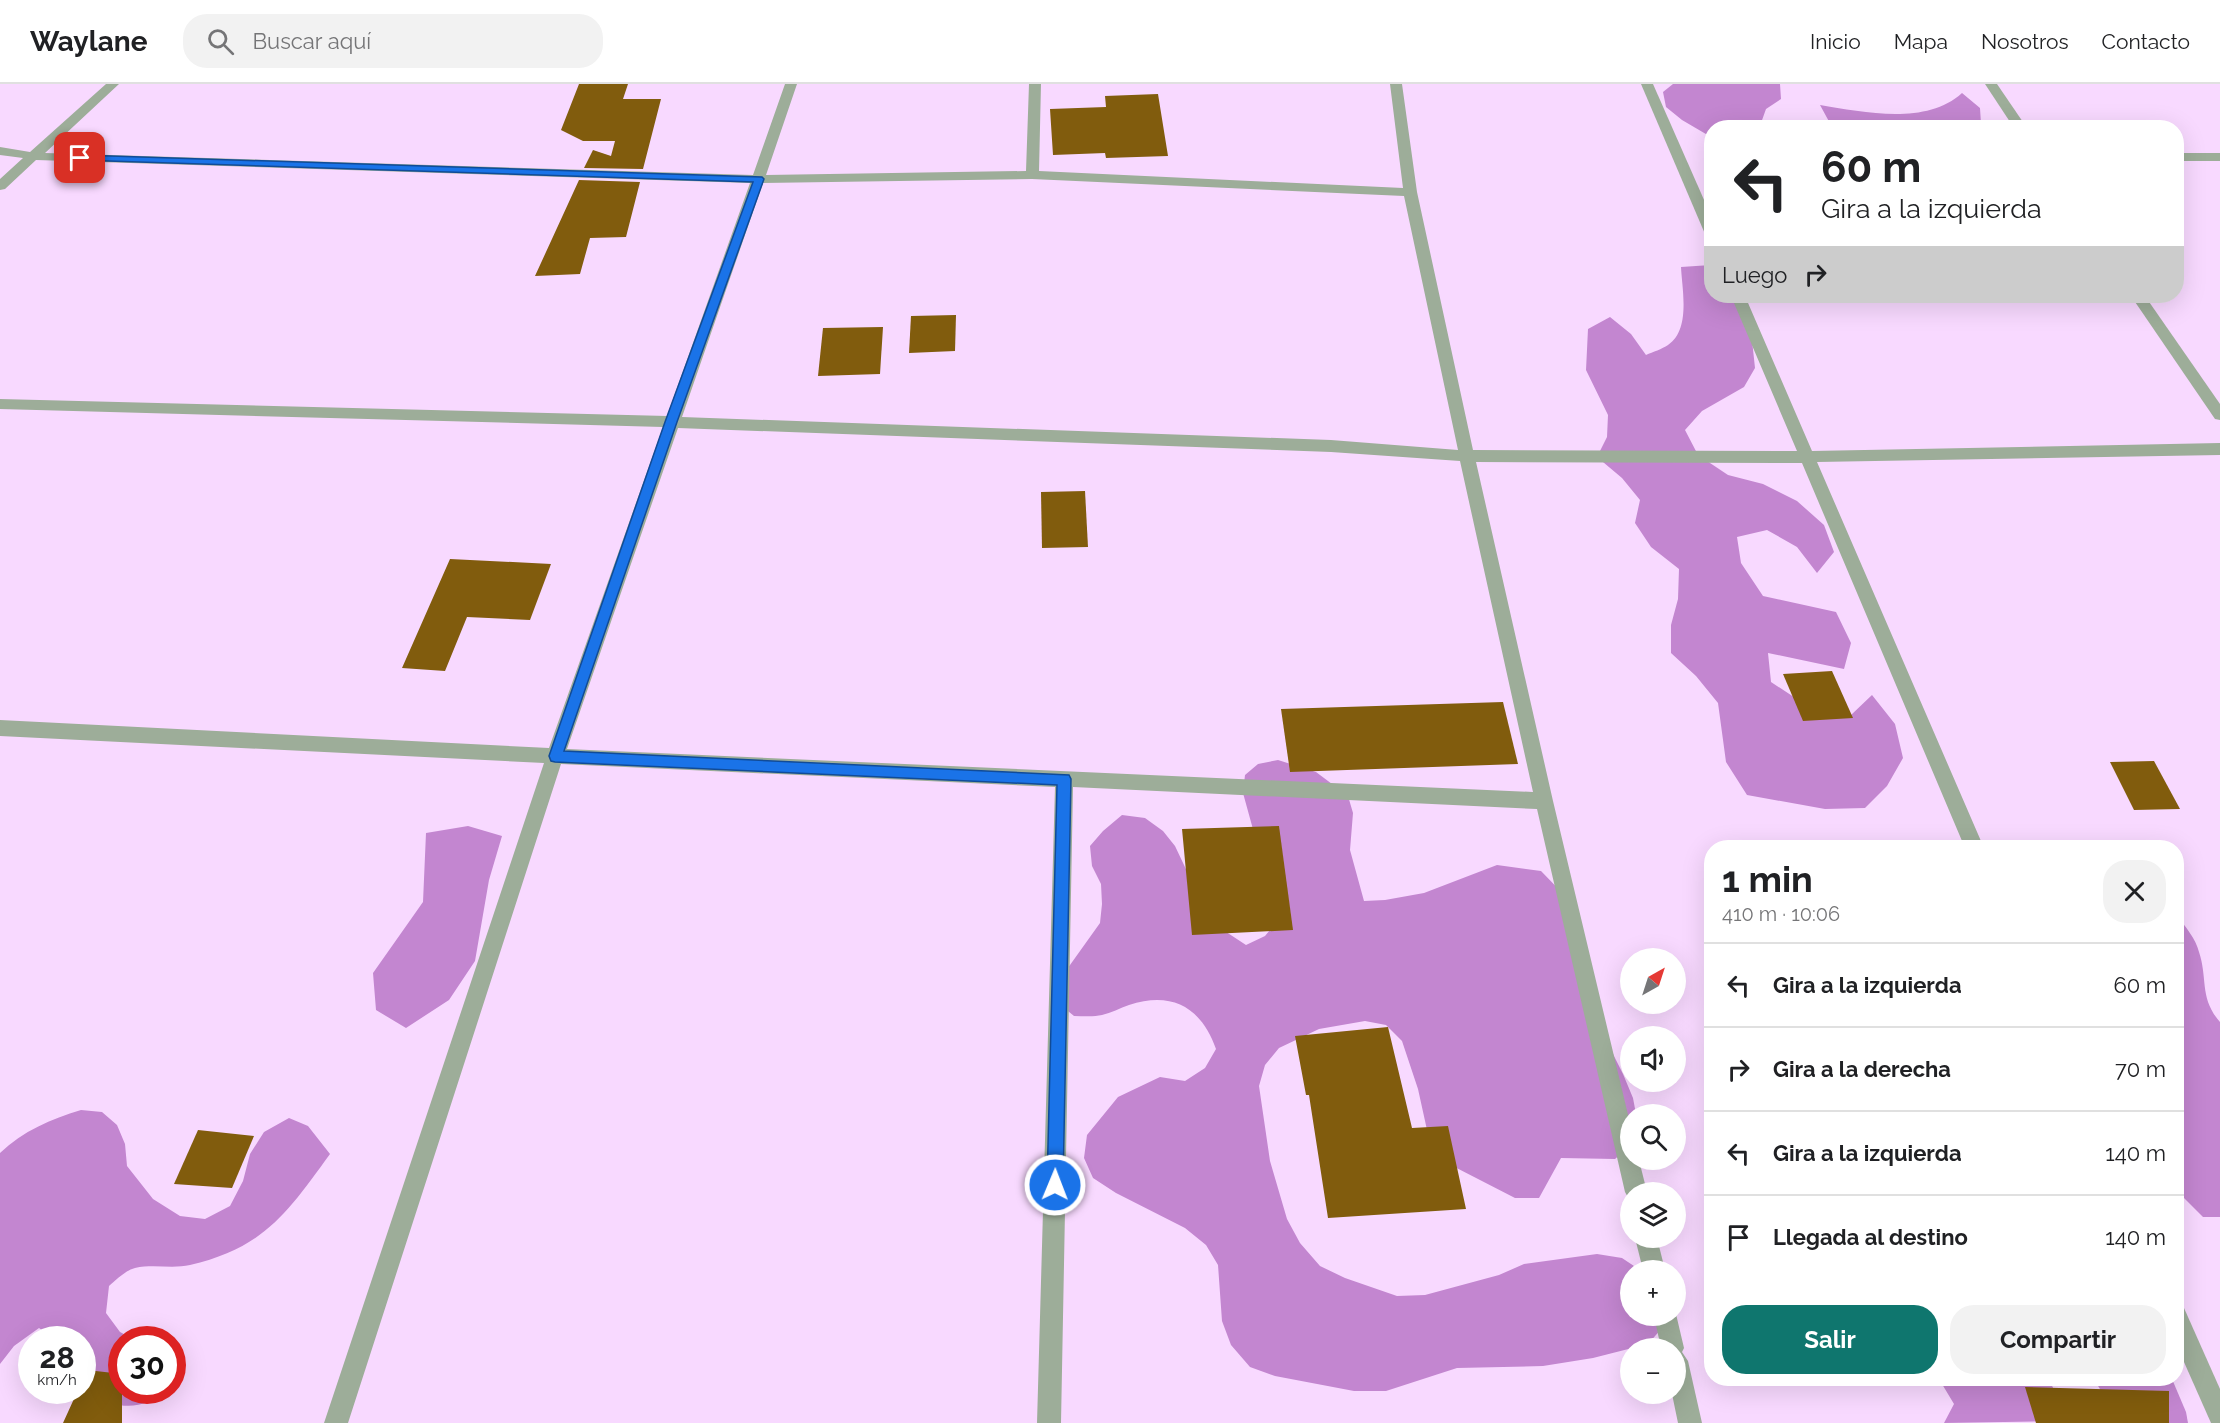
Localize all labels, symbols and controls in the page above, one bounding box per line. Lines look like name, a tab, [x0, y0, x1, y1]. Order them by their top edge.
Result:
search box	[183, 14, 603, 68]
text: Waylane	[30, 25, 147, 58]
icon: search	[204, 25, 237, 58]
text: Buscar aquí	[252, 28, 371, 54]
text: Inicio	[1810, 29, 1861, 54]
text: Mapa	[1894, 29, 1948, 54]
text: Nosotros	[1981, 29, 2069, 54]
text: Contacto	[2102, 29, 2190, 54]
pin	[54, 132, 105, 183]
icon: arrive	[63, 141, 96, 174]
text: 60 m	[1821, 143, 1921, 192]
icon: left	[1722, 144, 1800, 222]
text: Gira a la izquierda	[1821, 193, 2042, 224]
icon: right	[1799, 258, 1832, 291]
text: Luego	[1722, 262, 1787, 288]
text: 1 min	[1722, 858, 1813, 900]
button: close	[2103, 860, 2166, 923]
text: 410 m · 10:06	[1722, 902, 1840, 926]
north arrow	[1620, 948, 1686, 1014]
map controls	[1620, 948, 1686, 1404]
icon: left	[1722, 969, 1755, 1002]
text: Gira a la izquierda	[1773, 972, 1962, 998]
text: 60 m	[2113, 972, 2166, 998]
button: sound	[1620, 1026, 1686, 1092]
icon: right	[1722, 1053, 1755, 1086]
text: Gira a la derecha	[1773, 1056, 1951, 1082]
text: 70 m	[2115, 1056, 2166, 1082]
button: search	[1620, 1104, 1686, 1170]
icon: left	[1722, 1137, 1755, 1170]
text: Gira a la izquierda	[1773, 1140, 1962, 1166]
text: 140 m	[2105, 1140, 2166, 1166]
position arrow	[1023, 1153, 1087, 1217]
button: layers	[1620, 1182, 1686, 1248]
icon: arrive	[1722, 1221, 1755, 1254]
text: Llegada al destino	[1773, 1224, 1968, 1250]
text: 140 m	[2105, 1224, 2166, 1250]
button: +	[1620, 1260, 1686, 1326]
button: Salir	[1722, 1305, 1938, 1374]
button: Compartir	[1950, 1305, 2166, 1374]
speed limit sign: 30	[108, 1326, 186, 1404]
button: −	[1620, 1338, 1686, 1404]
text: 28	[39, 1340, 75, 1375]
text: km/h	[37, 1371, 77, 1389]

